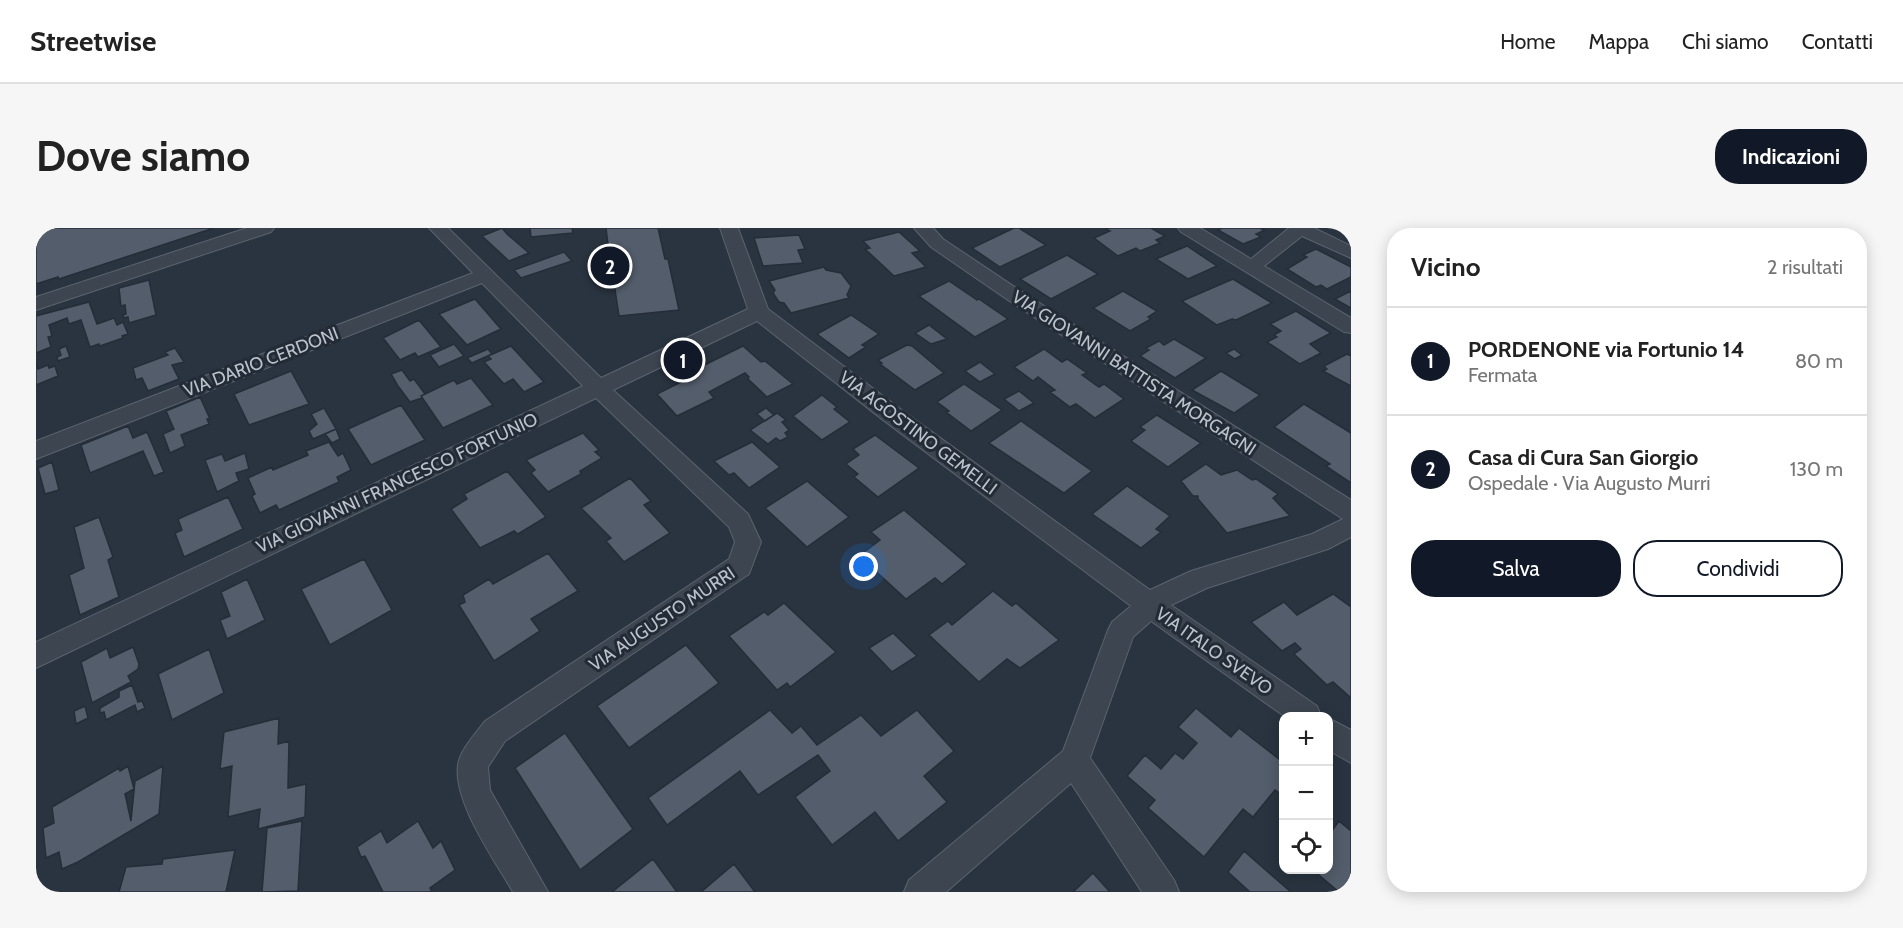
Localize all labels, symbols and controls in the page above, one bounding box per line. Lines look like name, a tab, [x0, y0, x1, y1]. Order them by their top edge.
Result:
text: Streetwise	[30, 24, 156, 58]
text: Home	[1500, 29, 1555, 54]
text: Mappa	[1588, 29, 1649, 54]
text: Chi siamo	[1682, 29, 1769, 54]
text: Contatti	[1802, 29, 1873, 54]
button: Indicazioni	[1715, 129, 1867, 184]
text: Dove siamo	[36, 130, 250, 182]
pin: 2	[590, 243, 630, 288]
text: Vicino	[1411, 251, 1480, 283]
text: 2 risultati	[1767, 255, 1843, 279]
street label: VIA GIOVANNI BATTISTA MORGAGNI	[1008, 286, 1260, 460]
street label: VIA DARIO CERDONI	[180, 322, 342, 402]
text: PORDENONE via Fortunio 14	[1468, 336, 1744, 363]
pin: 1	[664, 338, 702, 382]
text: 1	[1427, 349, 1434, 373]
text: 80 m	[1795, 349, 1843, 373]
text: Fermata	[1468, 363, 1537, 387]
street label: VIA AGOSTINO GEMELLI	[835, 366, 1001, 500]
street label: VIA GIOVANNI FRANCESCO FORTUNIO	[253, 408, 541, 558]
text: Casa di Cura San Giorgio	[1468, 444, 1698, 471]
text: 2	[1425, 457, 1436, 481]
text: 130 m	[1790, 457, 1843, 481]
text: Ospedale · Via Augusto Murri	[1468, 471, 1710, 495]
button: Salva	[1411, 540, 1621, 597]
button: Condividi	[1633, 540, 1843, 597]
your location	[849, 552, 878, 581]
street label: VIA AUGUSTO MURRI	[585, 562, 739, 676]
street label: VIA ITALO SVEVO	[1151, 603, 1277, 700]
map controls	[1279, 712, 1333, 874]
button: +	[1279, 712, 1333, 766]
button: −	[1279, 766, 1333, 820]
button: locate	[1279, 820, 1333, 874]

